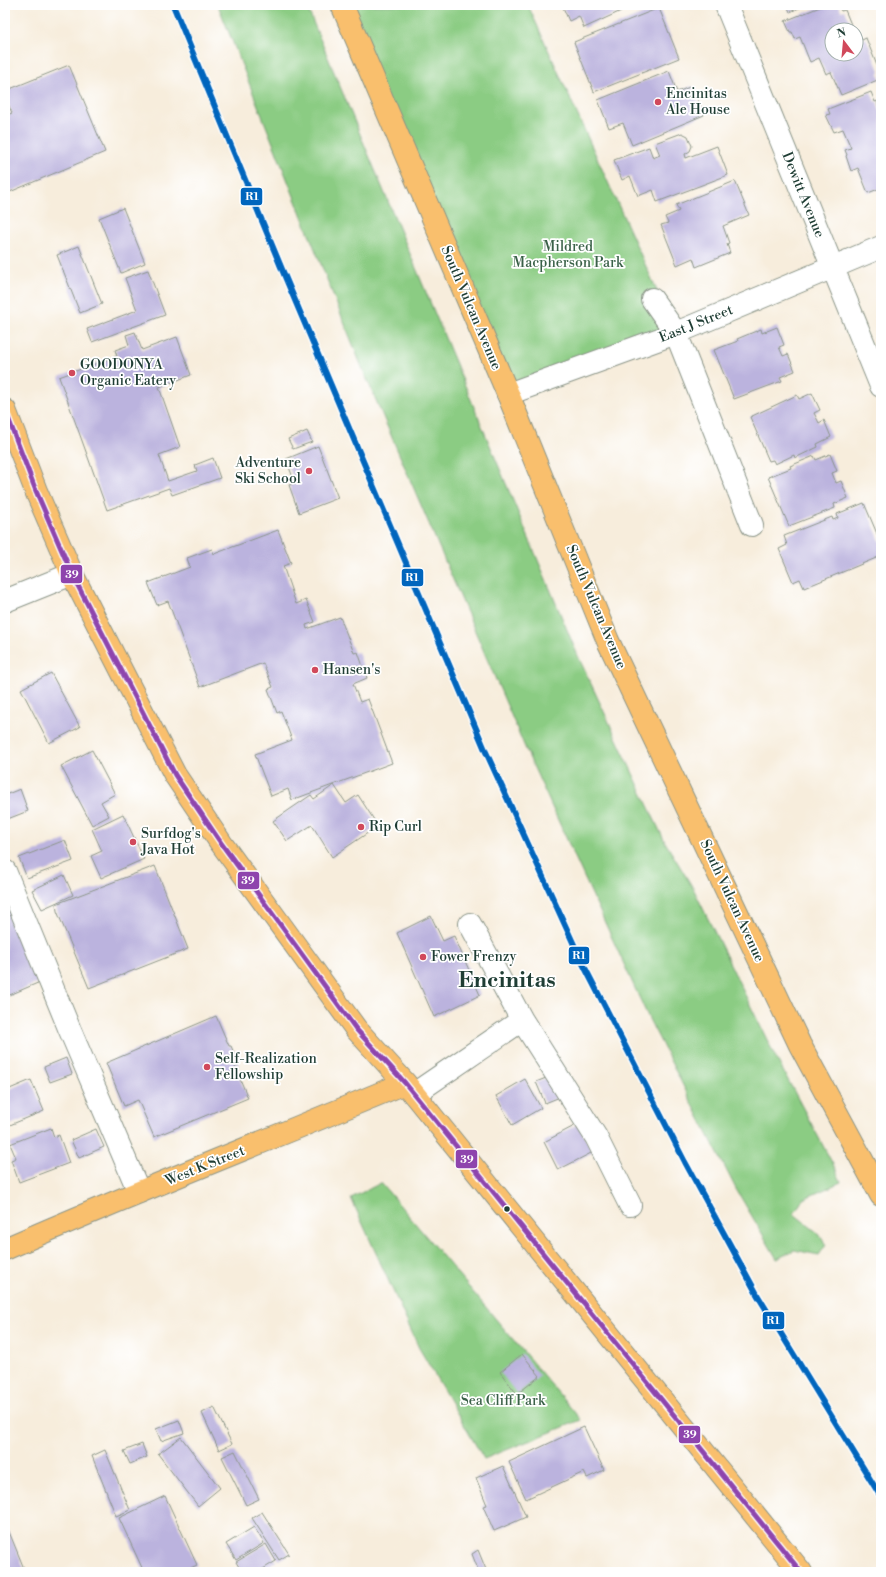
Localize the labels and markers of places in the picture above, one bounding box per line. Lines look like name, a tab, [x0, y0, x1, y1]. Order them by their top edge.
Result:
place label: Encinitas Ale House	[665, 85, 730, 119]
marker: Encinitas Ale House	[653, 97, 663, 107]
place label: GOODONYA Organic Eatery	[80, 356, 176, 390]
marker: GOODONYA Organic Eatery	[67, 368, 77, 378]
place label: Adventure Ski School	[234, 454, 301, 488]
marker: Adventure Ski School	[304, 466, 314, 476]
place label: Hansen's	[323, 661, 380, 679]
marker: Hansen's	[310, 665, 320, 675]
place label: Rip Curl	[369, 818, 422, 836]
marker: Rip Curl	[356, 822, 366, 832]
place label: Surfdog's Java Hot	[140, 825, 201, 859]
marker: Surfdog's Java Hot	[128, 837, 138, 847]
place label: Fower Frenzy	[431, 948, 517, 966]
marker: Fower Frenzy	[418, 952, 428, 962]
place label: Self-Realization Fellowship	[215, 1050, 318, 1084]
marker: Self-Realization Fellowship	[202, 1062, 212, 1072]
unlabelled marker	[502, 1204, 512, 1214]

